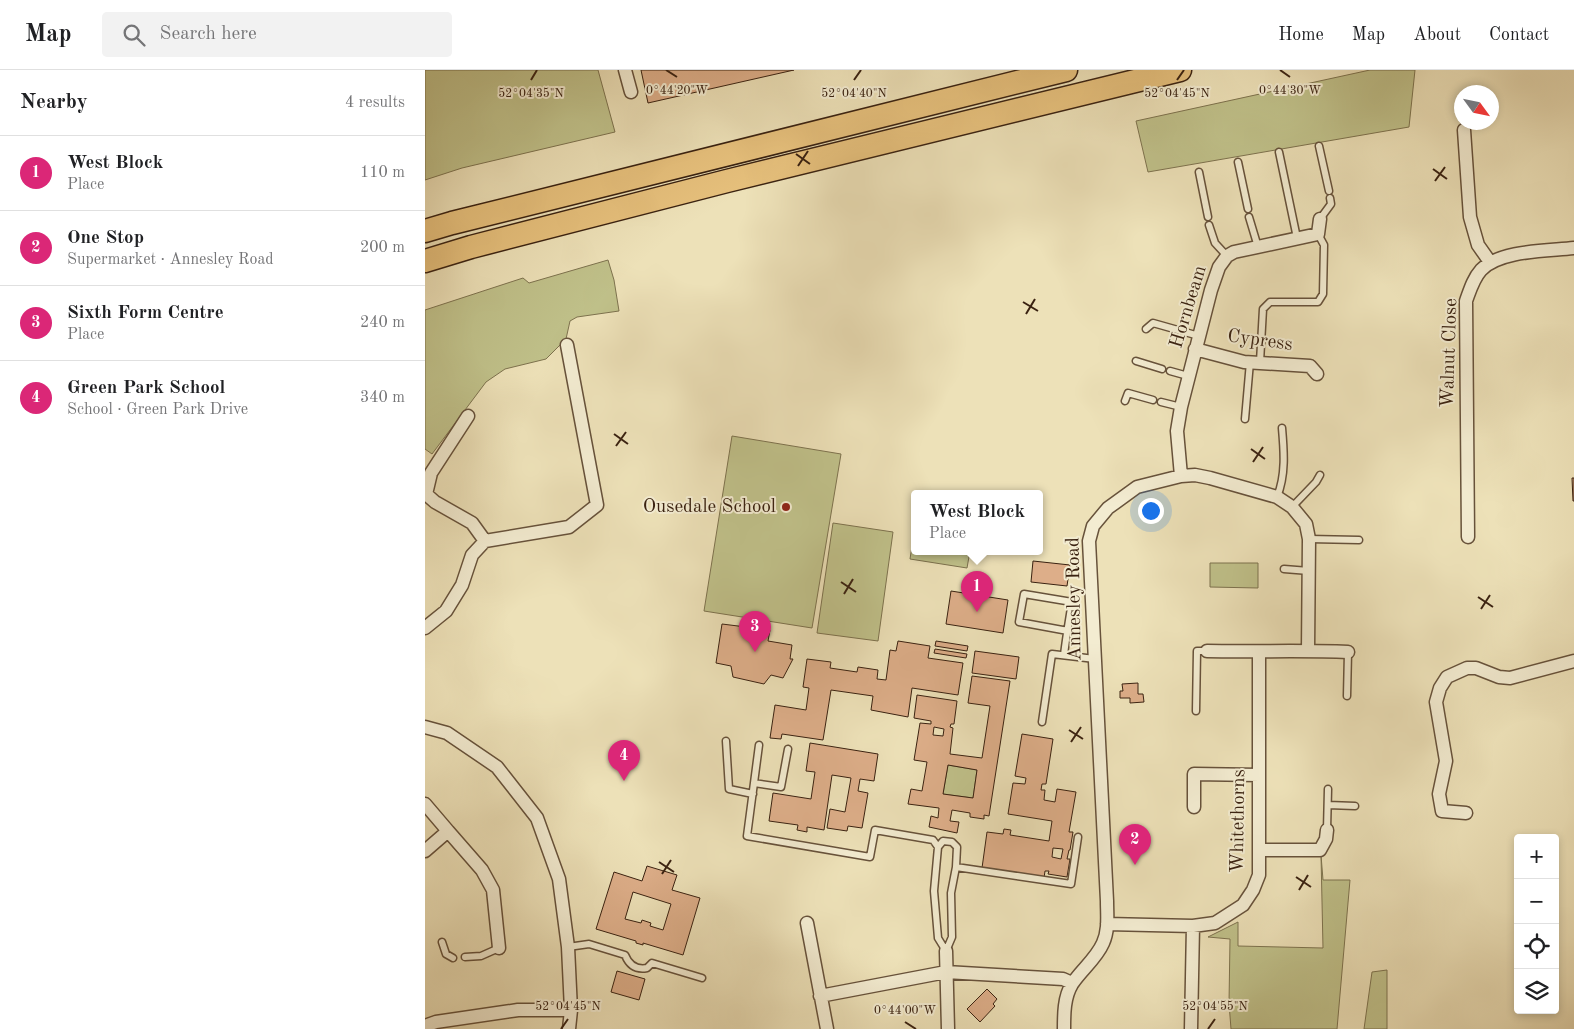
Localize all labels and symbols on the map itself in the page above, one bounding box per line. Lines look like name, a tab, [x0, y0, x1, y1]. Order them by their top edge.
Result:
text: 0°44'20"W	[646, 85, 708, 97]
text: 0°44'30"W	[1259, 85, 1321, 97]
north arrow	[1454, 85, 1499, 130]
text: 52°04'35"N	[498, 87, 564, 100]
text: 52°04'40"N	[821, 87, 887, 100]
text: 52°04'45"N	[1144, 87, 1210, 100]
street label: Hornbeam	[1167, 263, 1211, 351]
street label: Walnut Close	[1439, 298, 1461, 408]
street label: Cypress	[1226, 327, 1294, 355]
place label: Ousedale School	[643, 498, 776, 517]
your location	[1138, 498, 1164, 524]
marker: Ousedale School	[780, 501, 792, 513]
street label: Annesley Road	[1064, 537, 1086, 661]
pin: 1	[961, 571, 993, 612]
pin: 3	[739, 611, 771, 652]
pin: 4	[608, 740, 640, 781]
street label: Whitethorns	[1229, 769, 1249, 873]
pin: 2	[1119, 824, 1151, 865]
text: 52°04'45"N	[535, 1000, 601, 1013]
text: 52°04'55"N	[1182, 1000, 1248, 1013]
text: 0°44'00"W	[874, 1005, 936, 1017]

